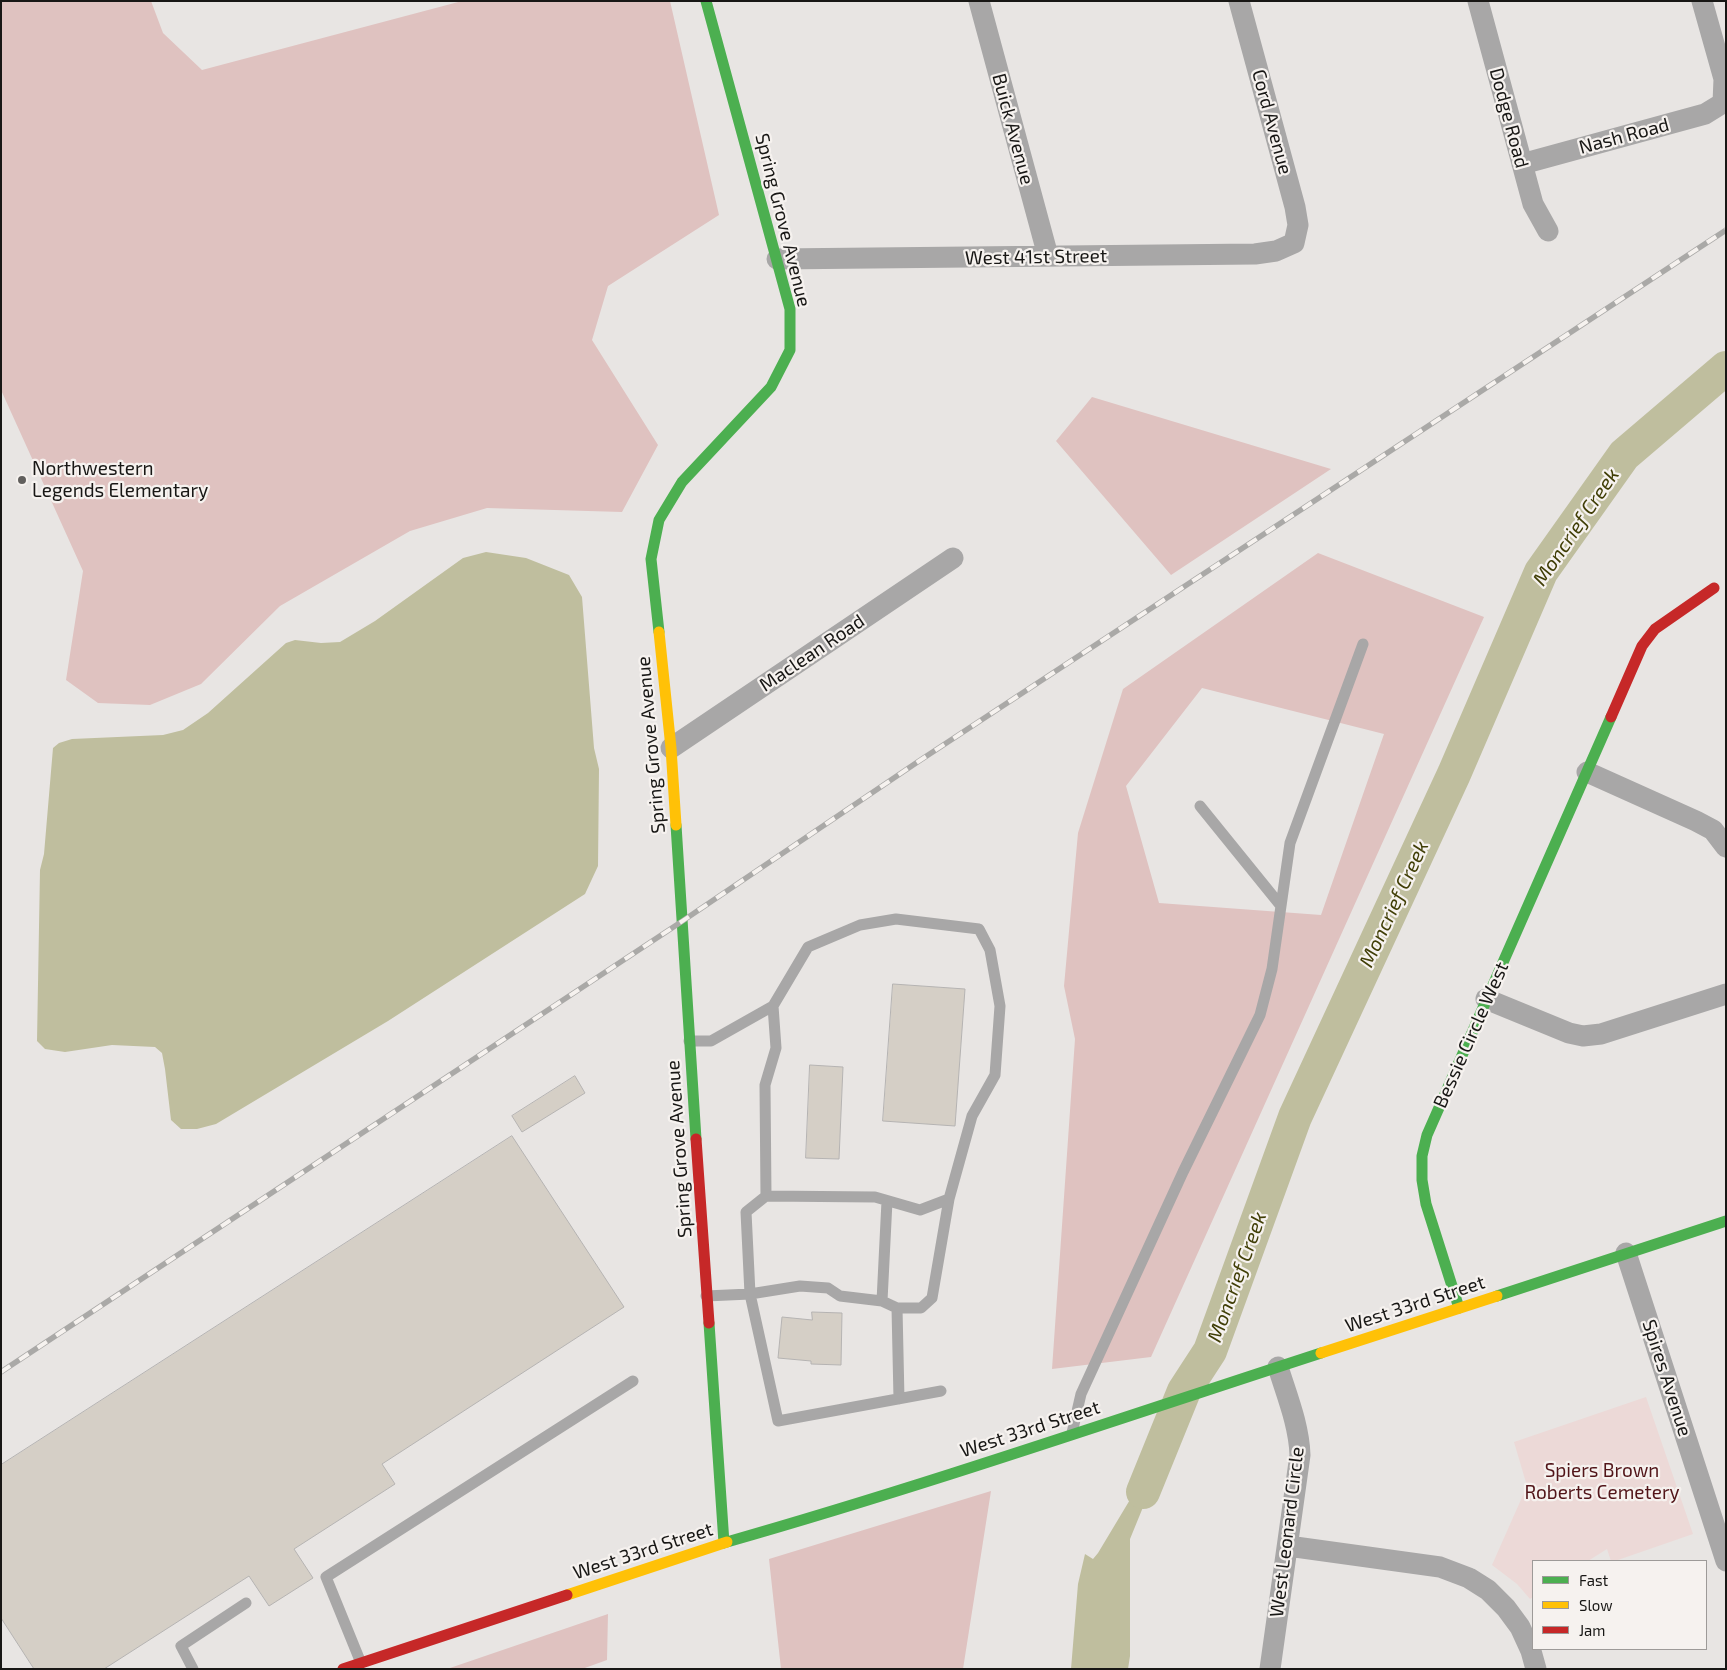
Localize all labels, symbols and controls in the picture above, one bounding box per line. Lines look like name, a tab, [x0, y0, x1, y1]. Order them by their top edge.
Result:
street label: Dodge Road	[1485, 65, 1533, 171]
street label: Cord Avenue	[1247, 67, 1297, 177]
street label: Buick Avenue	[987, 71, 1039, 187]
street label: Nash Road	[1576, 113, 1672, 159]
street label: Spring Grove Avenue	[750, 131, 816, 309]
street label: West 41st Street	[965, 244, 1107, 270]
place label: Northwestern Legends Elementary	[32, 458, 208, 502]
water label: Moncrief Creek	[1528, 464, 1624, 590]
marker: Northwestern Legends Elementary	[16, 474, 28, 486]
street label: Maclean Road	[755, 610, 869, 696]
street label: Spring Grove Avenue	[632, 655, 670, 835]
water label: Moncrief Creek	[1354, 837, 1434, 971]
street label: Bessie Circle West	[1429, 958, 1513, 1112]
street label: Spring Grove Avenue	[661, 1059, 697, 1239]
water label: Moncrief Creek	[1202, 1209, 1272, 1345]
street label: West 33rd Street	[1342, 1271, 1488, 1337]
street label: Spires Avenue	[1637, 1317, 1697, 1439]
street label: West 33rd Street	[957, 1396, 1103, 1462]
street label: West Leonard Circle	[1265, 1445, 1309, 1619]
park label: Spiers Brown Roberts Cemetery	[1524, 1460, 1680, 1504]
street label: West 33rd Street	[570, 1518, 716, 1584]
legend	[1532, 1560, 1707, 1650]
text: Fast	[1579, 1571, 1608, 1589]
text: Slow	[1579, 1596, 1613, 1614]
text: Jam	[1579, 1621, 1605, 1639]

